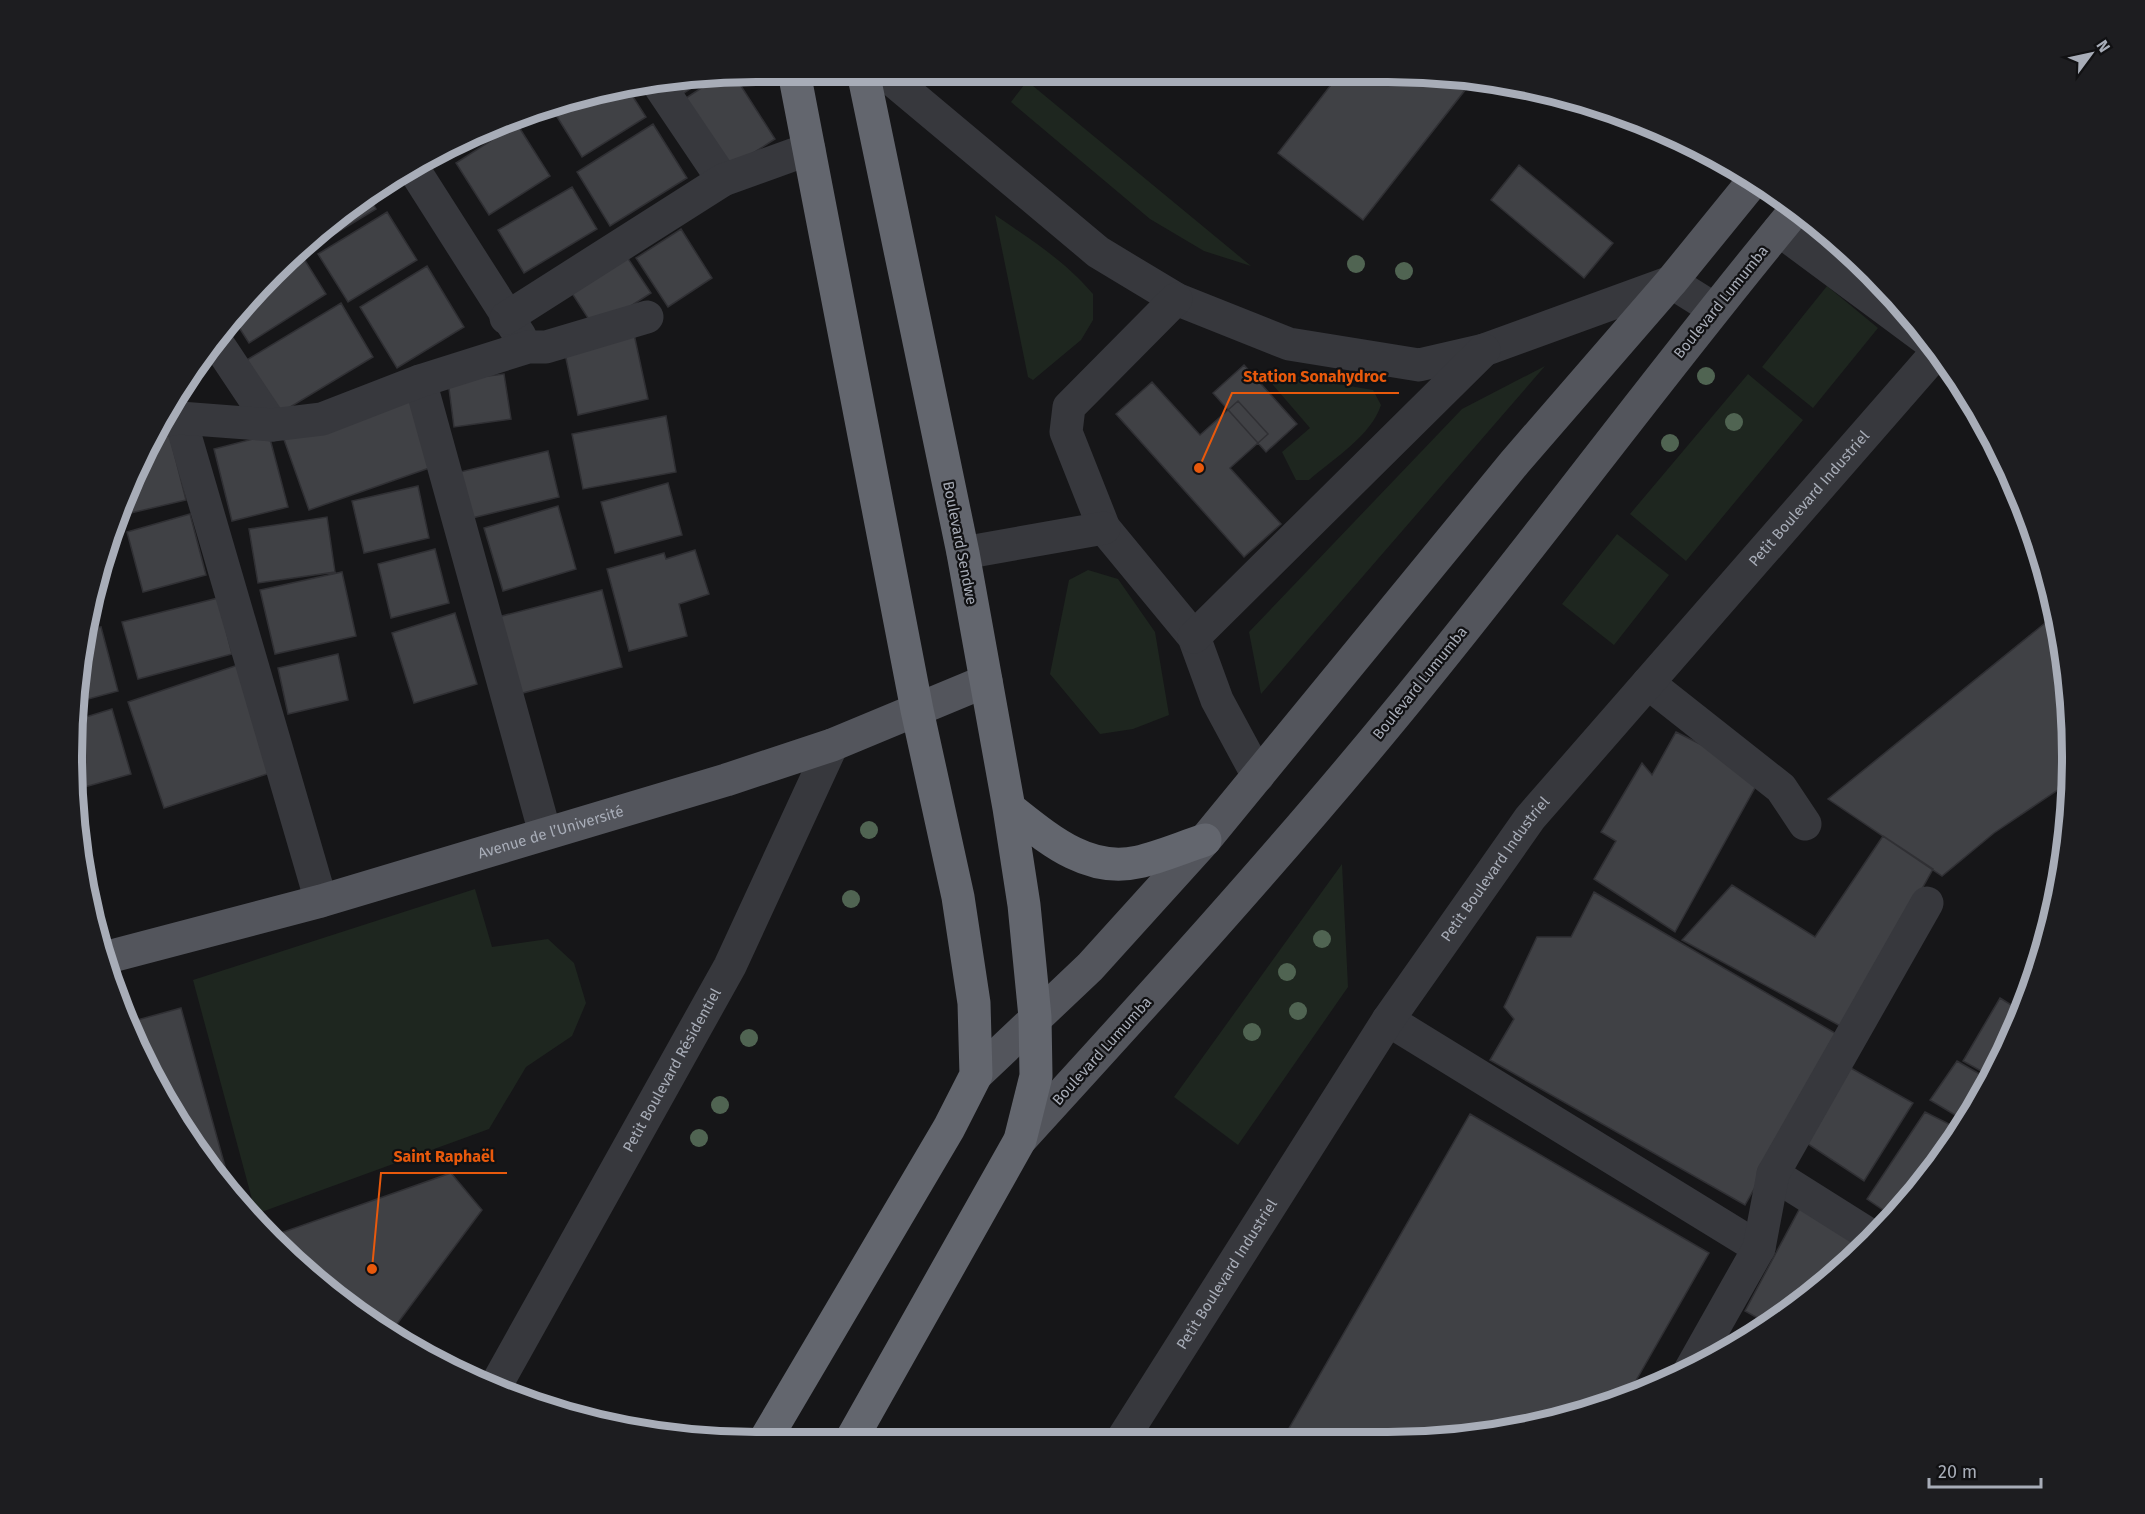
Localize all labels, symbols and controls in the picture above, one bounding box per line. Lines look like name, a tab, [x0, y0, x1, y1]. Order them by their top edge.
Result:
north arrow	[2061, 24, 2121, 84]
text: N	[2092, 36, 2114, 56]
street label: Boulevard Lumumba	[1670, 242, 1772, 362]
callout: Station Sonahydroc	[1232, 359, 1399, 393]
text: Station Sonahydroc	[1243, 367, 1387, 386]
street label: Petit Boulevard Industriel	[1745, 427, 1873, 570]
street label: Boulevard Sendwe	[939, 480, 981, 606]
street label: Boulevard Lumumba	[1369, 623, 1471, 743]
street label: Petit Boulevard Industriel	[1437, 793, 1554, 945]
street label: Avenue de l’Université	[476, 802, 626, 863]
street label: Petit Boulevard Résidentiel	[619, 984, 725, 1155]
street label: Boulevard Lumumba	[1048, 993, 1156, 1109]
callout: Saint Raphaël	[381, 1139, 507, 1173]
text: Saint Raphaël	[393, 1147, 495, 1166]
street label: Petit Boulevard Industriel	[1173, 1195, 1281, 1353]
scale bar	[1929, 1451, 2042, 1489]
text: 20 m	[1938, 1461, 1977, 1483]

